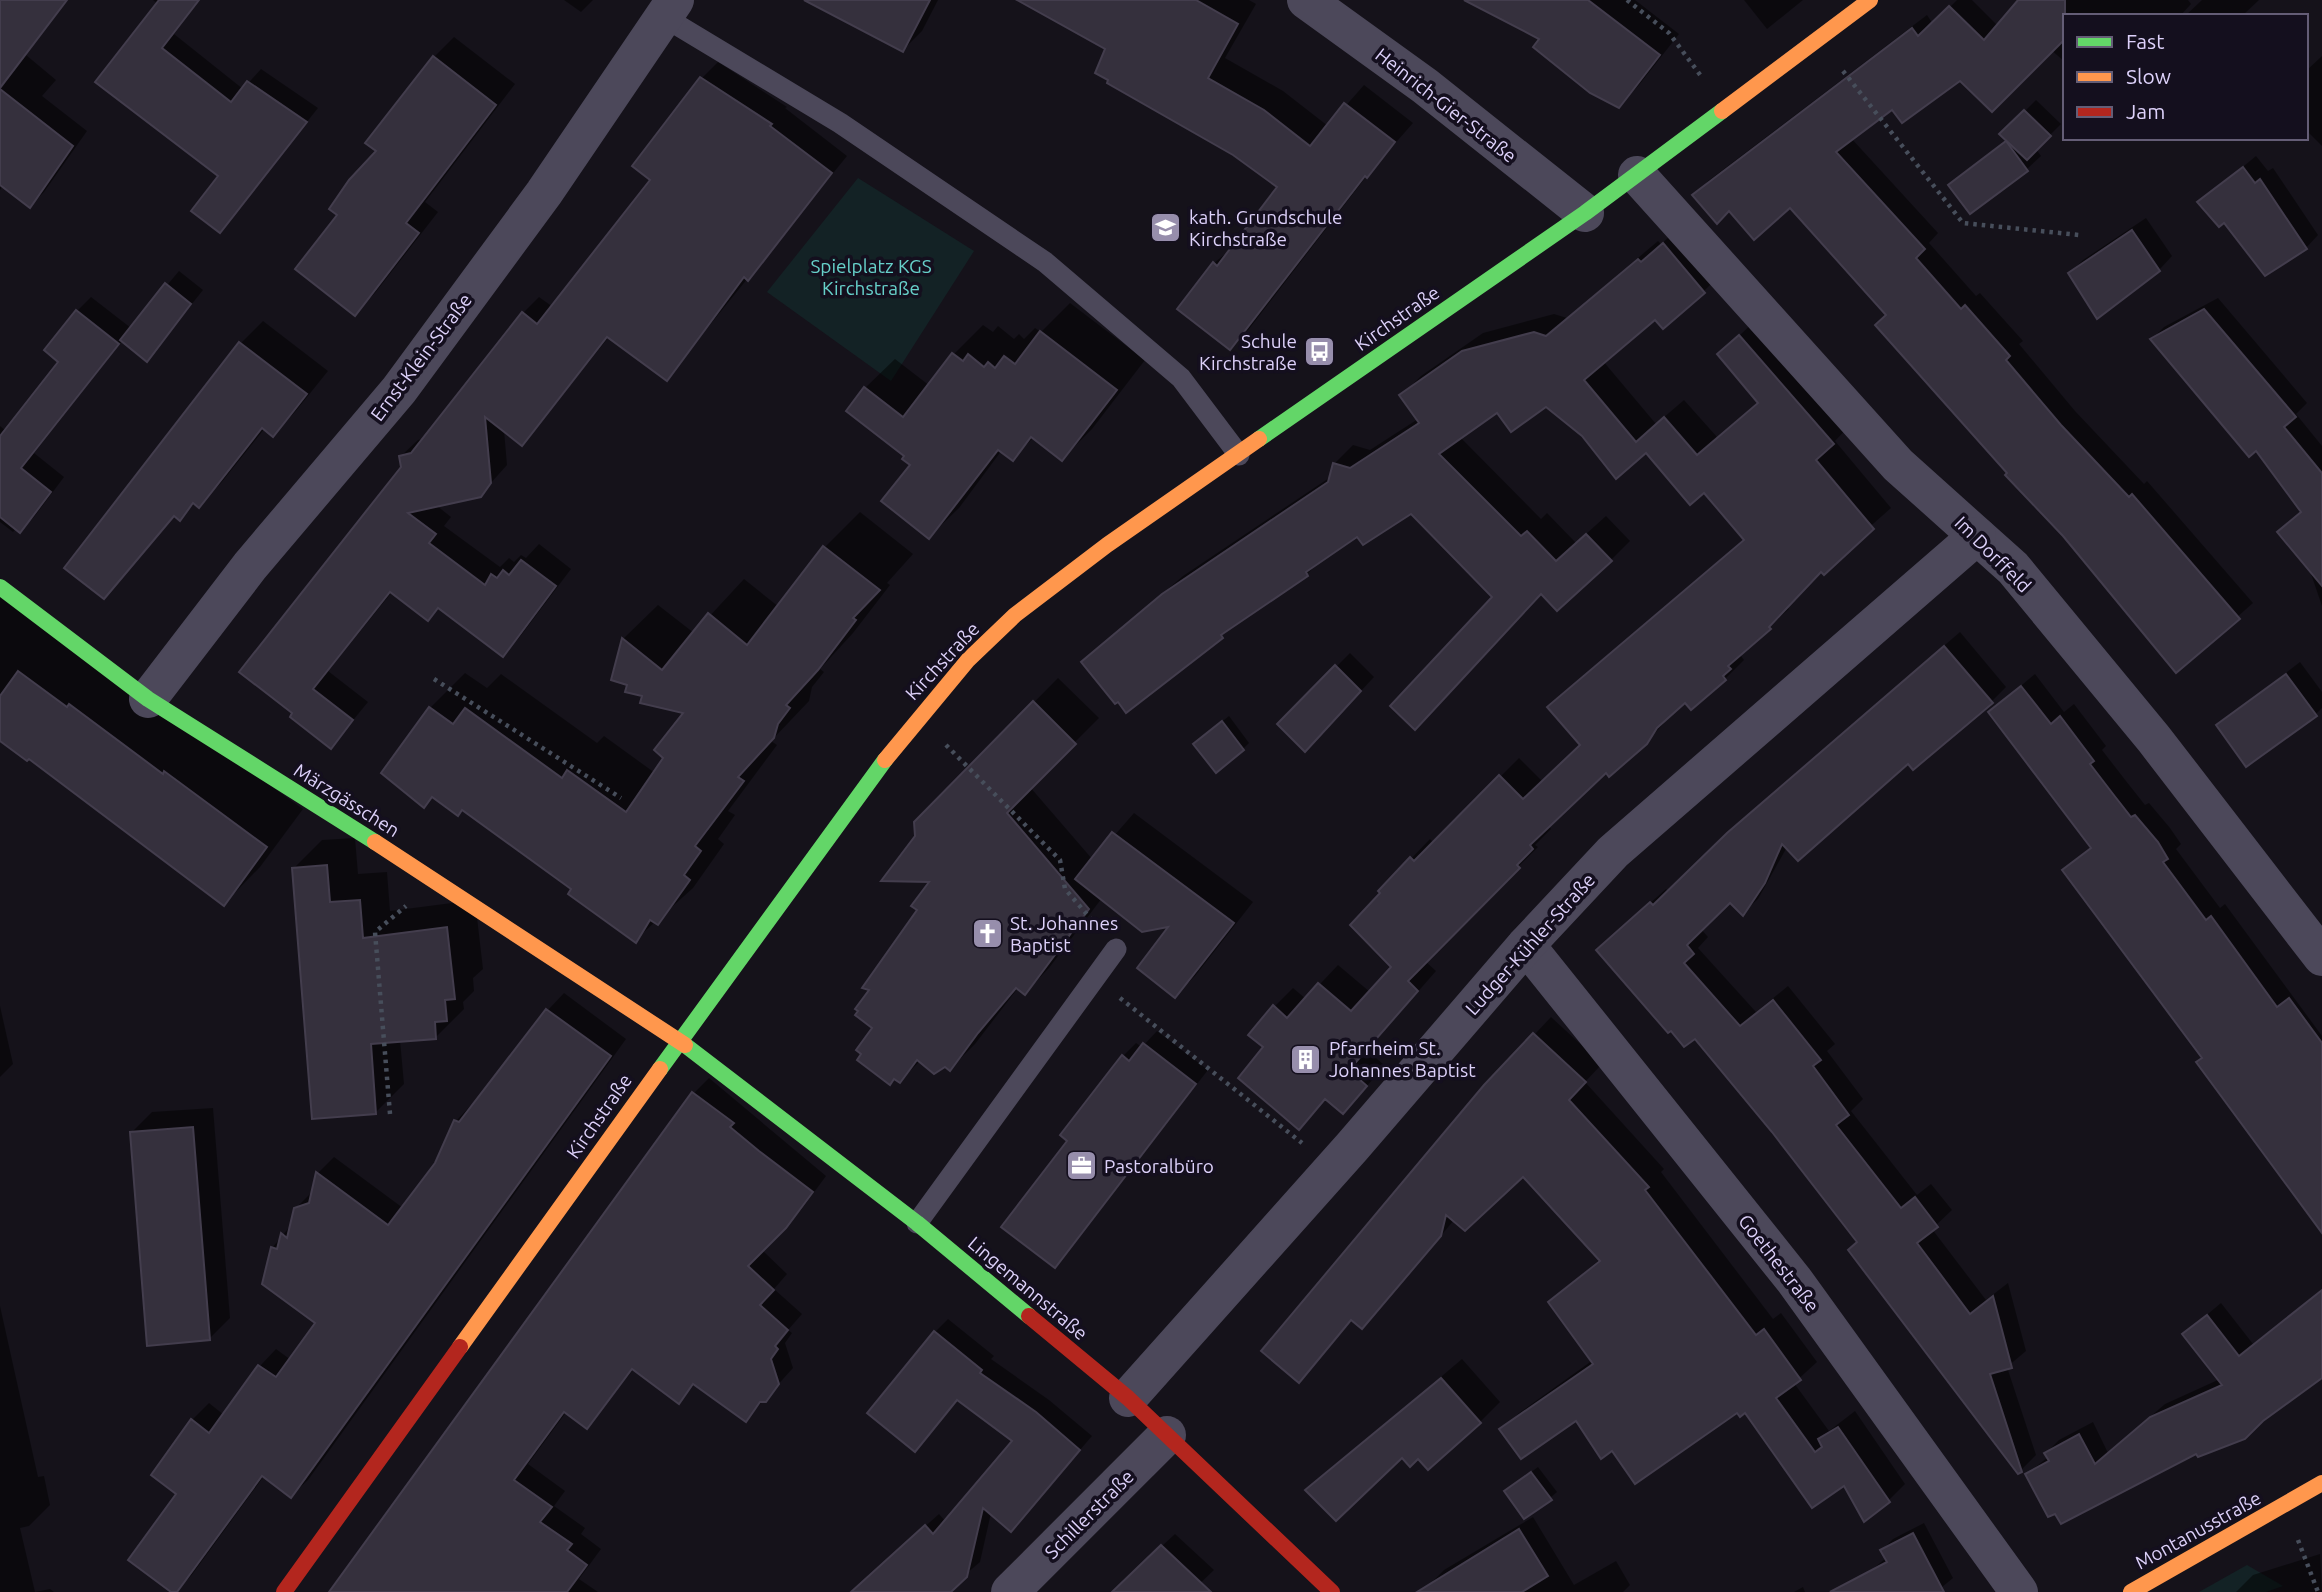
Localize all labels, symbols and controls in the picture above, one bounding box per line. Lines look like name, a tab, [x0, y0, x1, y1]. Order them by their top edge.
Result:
legend	[2063, 14, 2308, 140]
text: Fast	[2126, 29, 2164, 53]
street label: Heinrich-Gier-Straße	[1371, 43, 1521, 167]
text: Slow	[2126, 64, 2171, 88]
text: Jam	[2126, 99, 2165, 123]
place label: kath. Grundschule Kirchstraße	[1189, 206, 1343, 250]
school or university icon: kath. Grundschule Kirchstraße	[1149, 211, 1183, 245]
park label: Spielplatz KGS Kirchstraße	[810, 255, 932, 299]
street label: Kirchstraße	[1351, 281, 1443, 355]
street label: Ernst-Klein-Straße	[366, 289, 476, 425]
place label: Schule Kirchstraße	[1199, 330, 1297, 374]
bus stop icon: Schule Kirchstraße	[1303, 335, 1337, 369]
street label: Im Dorffeld	[1950, 511, 2036, 597]
street label: Kirchstraße	[901, 618, 983, 704]
street label: Märzgässchen	[290, 759, 404, 841]
street label: Ludger-Kühler-Straße	[1461, 869, 1599, 1019]
place label: St. Johannes Baptist	[1010, 912, 1118, 956]
church icon: St. Johannes Baptist	[970, 917, 1004, 951]
place label: Pfarrheim St. Johannes Baptist	[1329, 1037, 1476, 1081]
building icon: Pfarrheim St. Johannes Baptist	[1289, 1042, 1323, 1076]
street label: Kirchstraße	[562, 1070, 636, 1162]
office icon: Pastoralbüro	[1064, 1149, 1098, 1183]
place label: Pastoralbüro	[1104, 1155, 1214, 1177]
street label: Goethestraße	[1734, 1210, 1824, 1316]
street label: Lingemannstraße	[964, 1232, 1092, 1344]
street label: Schillerstraße	[1040, 1465, 1138, 1563]
street label: Montanusstraße	[2131, 1486, 2265, 1574]

